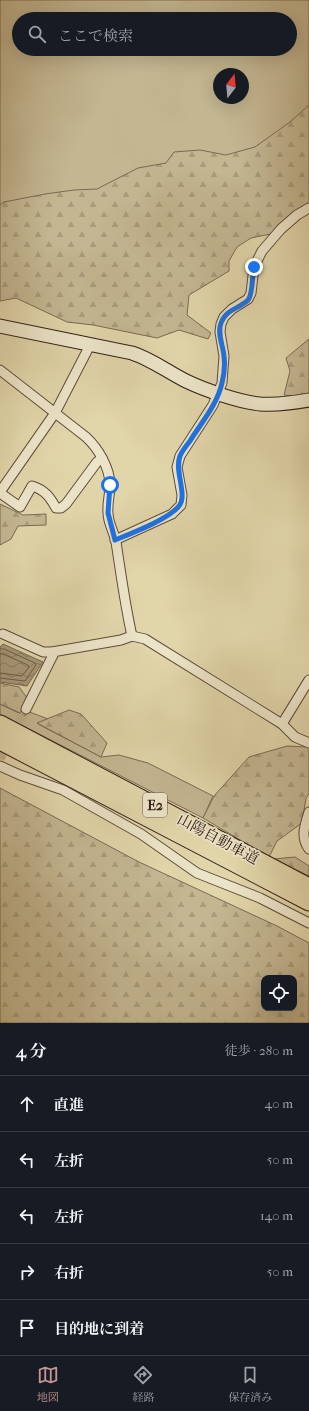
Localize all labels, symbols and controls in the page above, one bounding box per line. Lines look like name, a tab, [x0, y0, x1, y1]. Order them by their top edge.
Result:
search box	[12, 12, 297, 56]
icon: search	[26, 23, 48, 45]
text: ここで検索	[58, 27, 133, 45]
north arrow	[213, 68, 249, 104]
route end	[245, 258, 263, 276]
route start	[101, 476, 119, 494]
road number: E2	[143, 793, 167, 817]
street label: 山陽自動車道	[174, 810, 262, 868]
map controls	[261, 975, 297, 1011]
button: locate	[261, 975, 297, 1011]
text: 4 分	[16, 1041, 47, 1061]
text: 徒歩 · 280 m	[225, 1043, 293, 1058]
icon: ahead	[16, 1093, 38, 1115]
text: 直進	[54, 1096, 84, 1114]
text: 40 m	[265, 1096, 293, 1111]
icon: left	[16, 1149, 38, 1171]
text: 左折	[54, 1152, 84, 1170]
text: 50 m	[267, 1152, 293, 1167]
icon: left	[16, 1205, 38, 1227]
text: 左折	[54, 1208, 84, 1226]
text: 140 m	[260, 1208, 293, 1223]
icon: right	[16, 1261, 38, 1283]
text: 右折	[54, 1264, 84, 1282]
text: 50 m	[267, 1264, 293, 1279]
icon: arrive	[16, 1317, 38, 1339]
text: 目的地に到着	[54, 1320, 144, 1338]
tab: 地図	[37, 1364, 59, 1404]
tab: 経路	[132, 1364, 154, 1404]
tab: 保存済み	[228, 1364, 272, 1404]

